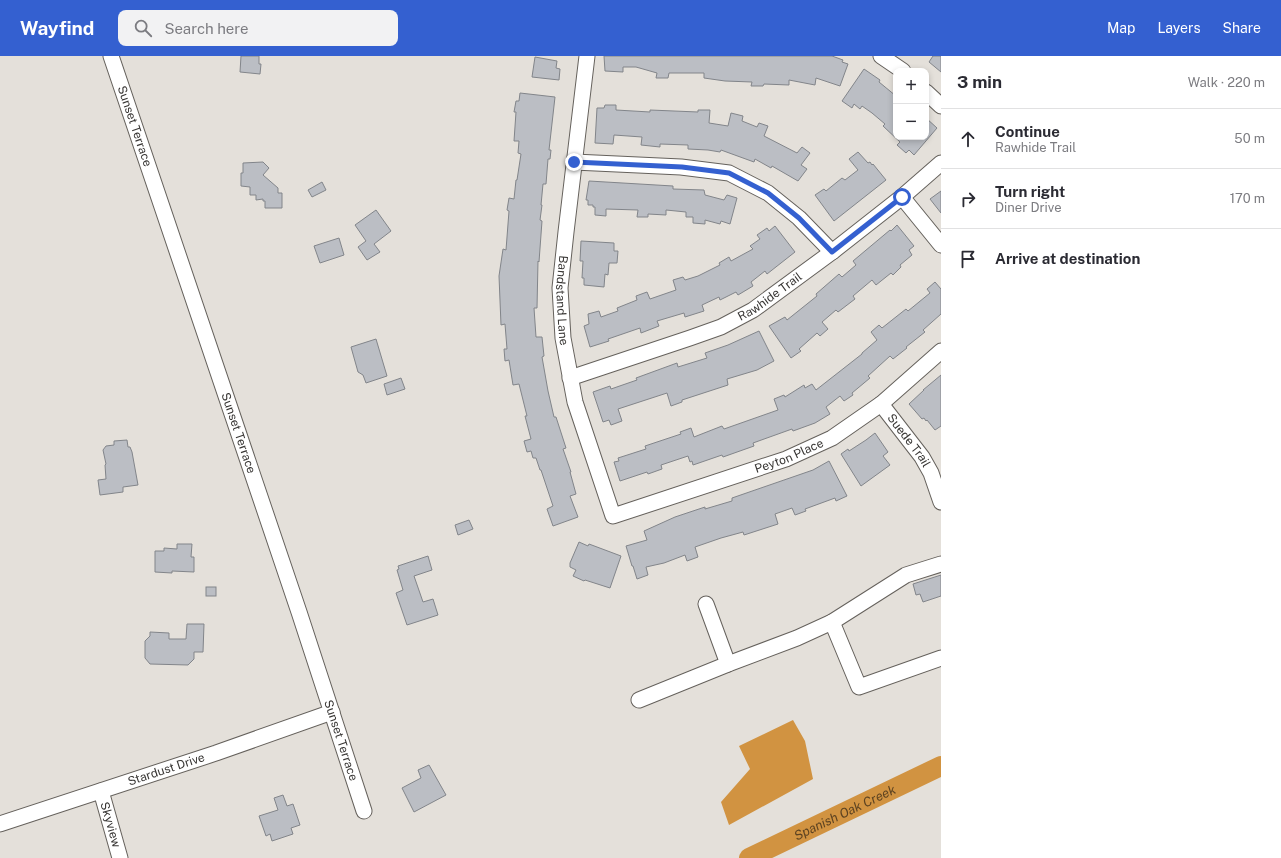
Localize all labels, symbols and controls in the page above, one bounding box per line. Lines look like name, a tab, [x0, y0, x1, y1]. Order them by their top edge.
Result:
search box	[118, 10, 398, 46]
text: Wayfind	[20, 17, 94, 39]
icon: search	[132, 17, 154, 39]
text: Search here	[164, 20, 249, 37]
text: Map	[1107, 20, 1135, 36]
text: Layers	[1157, 20, 1201, 36]
text: Share	[1223, 20, 1261, 36]
map controls	[893, 68, 929, 140]
button: +	[893, 68, 929, 104]
text: 3 min	[957, 72, 1002, 92]
text: Walk · 220 m	[1188, 75, 1265, 90]
street label: Sunset Terrace	[115, 84, 155, 169]
button: −	[893, 104, 929, 140]
text: Continue	[995, 123, 1060, 140]
icon: ahead	[957, 128, 979, 150]
text: 50 m	[1234, 131, 1265, 146]
text: Rawhide Trail	[995, 140, 1076, 155]
route end	[565, 153, 583, 171]
text: Turn right	[995, 183, 1065, 200]
route start	[893, 188, 911, 206]
icon: right	[957, 188, 979, 210]
text: 170 m	[1230, 191, 1265, 206]
text: Diner Drive	[995, 200, 1062, 215]
icon: arrive	[957, 248, 979, 270]
text: Arrive at destination	[995, 250, 1140, 267]
street label: Bandstand Lane	[553, 255, 571, 347]
street label: Rawhide Trail	[735, 269, 805, 324]
street label: Sunset Terrace	[218, 391, 259, 475]
street label: Suede Trail	[884, 411, 933, 470]
street label: Peyton Place	[753, 436, 826, 476]
street label: Sunset Terrace	[321, 698, 361, 783]
street label: Stardust Drive	[126, 750, 207, 789]
water label: Spanish Oak Creek	[792, 782, 898, 843]
street label: Skyview	[97, 800, 124, 850]

